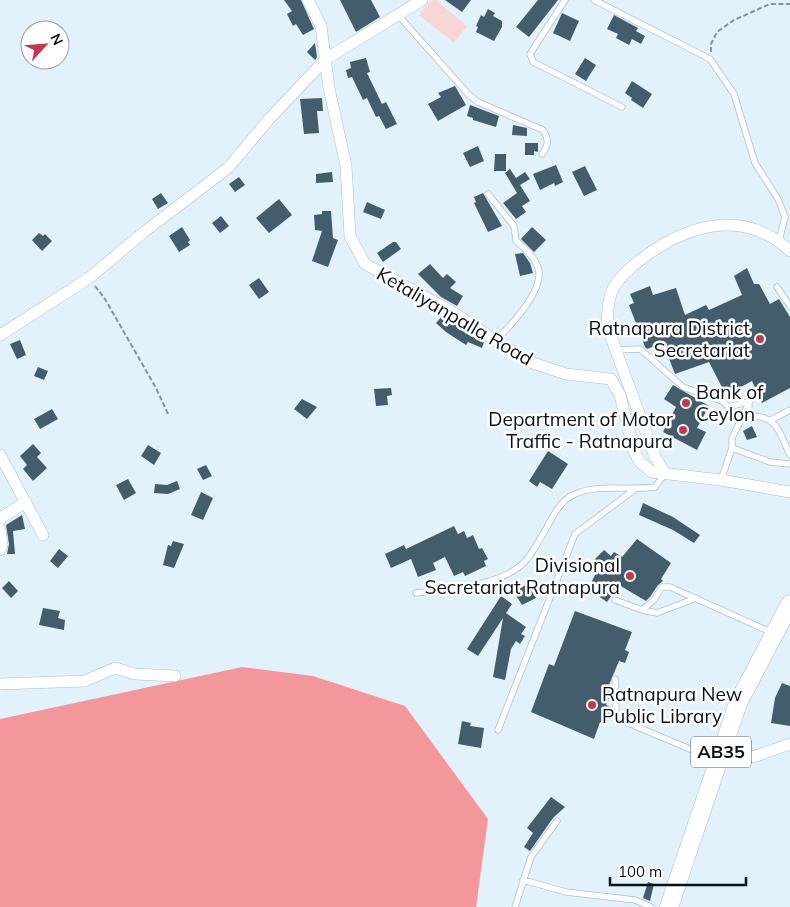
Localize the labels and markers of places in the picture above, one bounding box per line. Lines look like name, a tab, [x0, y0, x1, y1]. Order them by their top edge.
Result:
place label: Ratnapura District Secretariat	[589, 316, 750, 362]
marker: Ratnapura District Secretariat	[754, 333, 766, 345]
place label: Bank of Ceylon	[696, 380, 764, 426]
marker: Bank of Ceylon	[680, 397, 692, 409]
place label: Department of Motor Traffic - Ratnapura	[488, 407, 673, 453]
marker: Department of Motor Traffic - Ratnapura	[677, 424, 689, 436]
place label: Divisional Secretariat Ratnapura	[425, 553, 620, 599]
marker: Divisional Secretariat Ratnapura	[624, 570, 636, 582]
place label: Ratnapura New Public Library	[602, 682, 742, 728]
marker: Ratnapura New Public Library	[586, 699, 598, 711]

